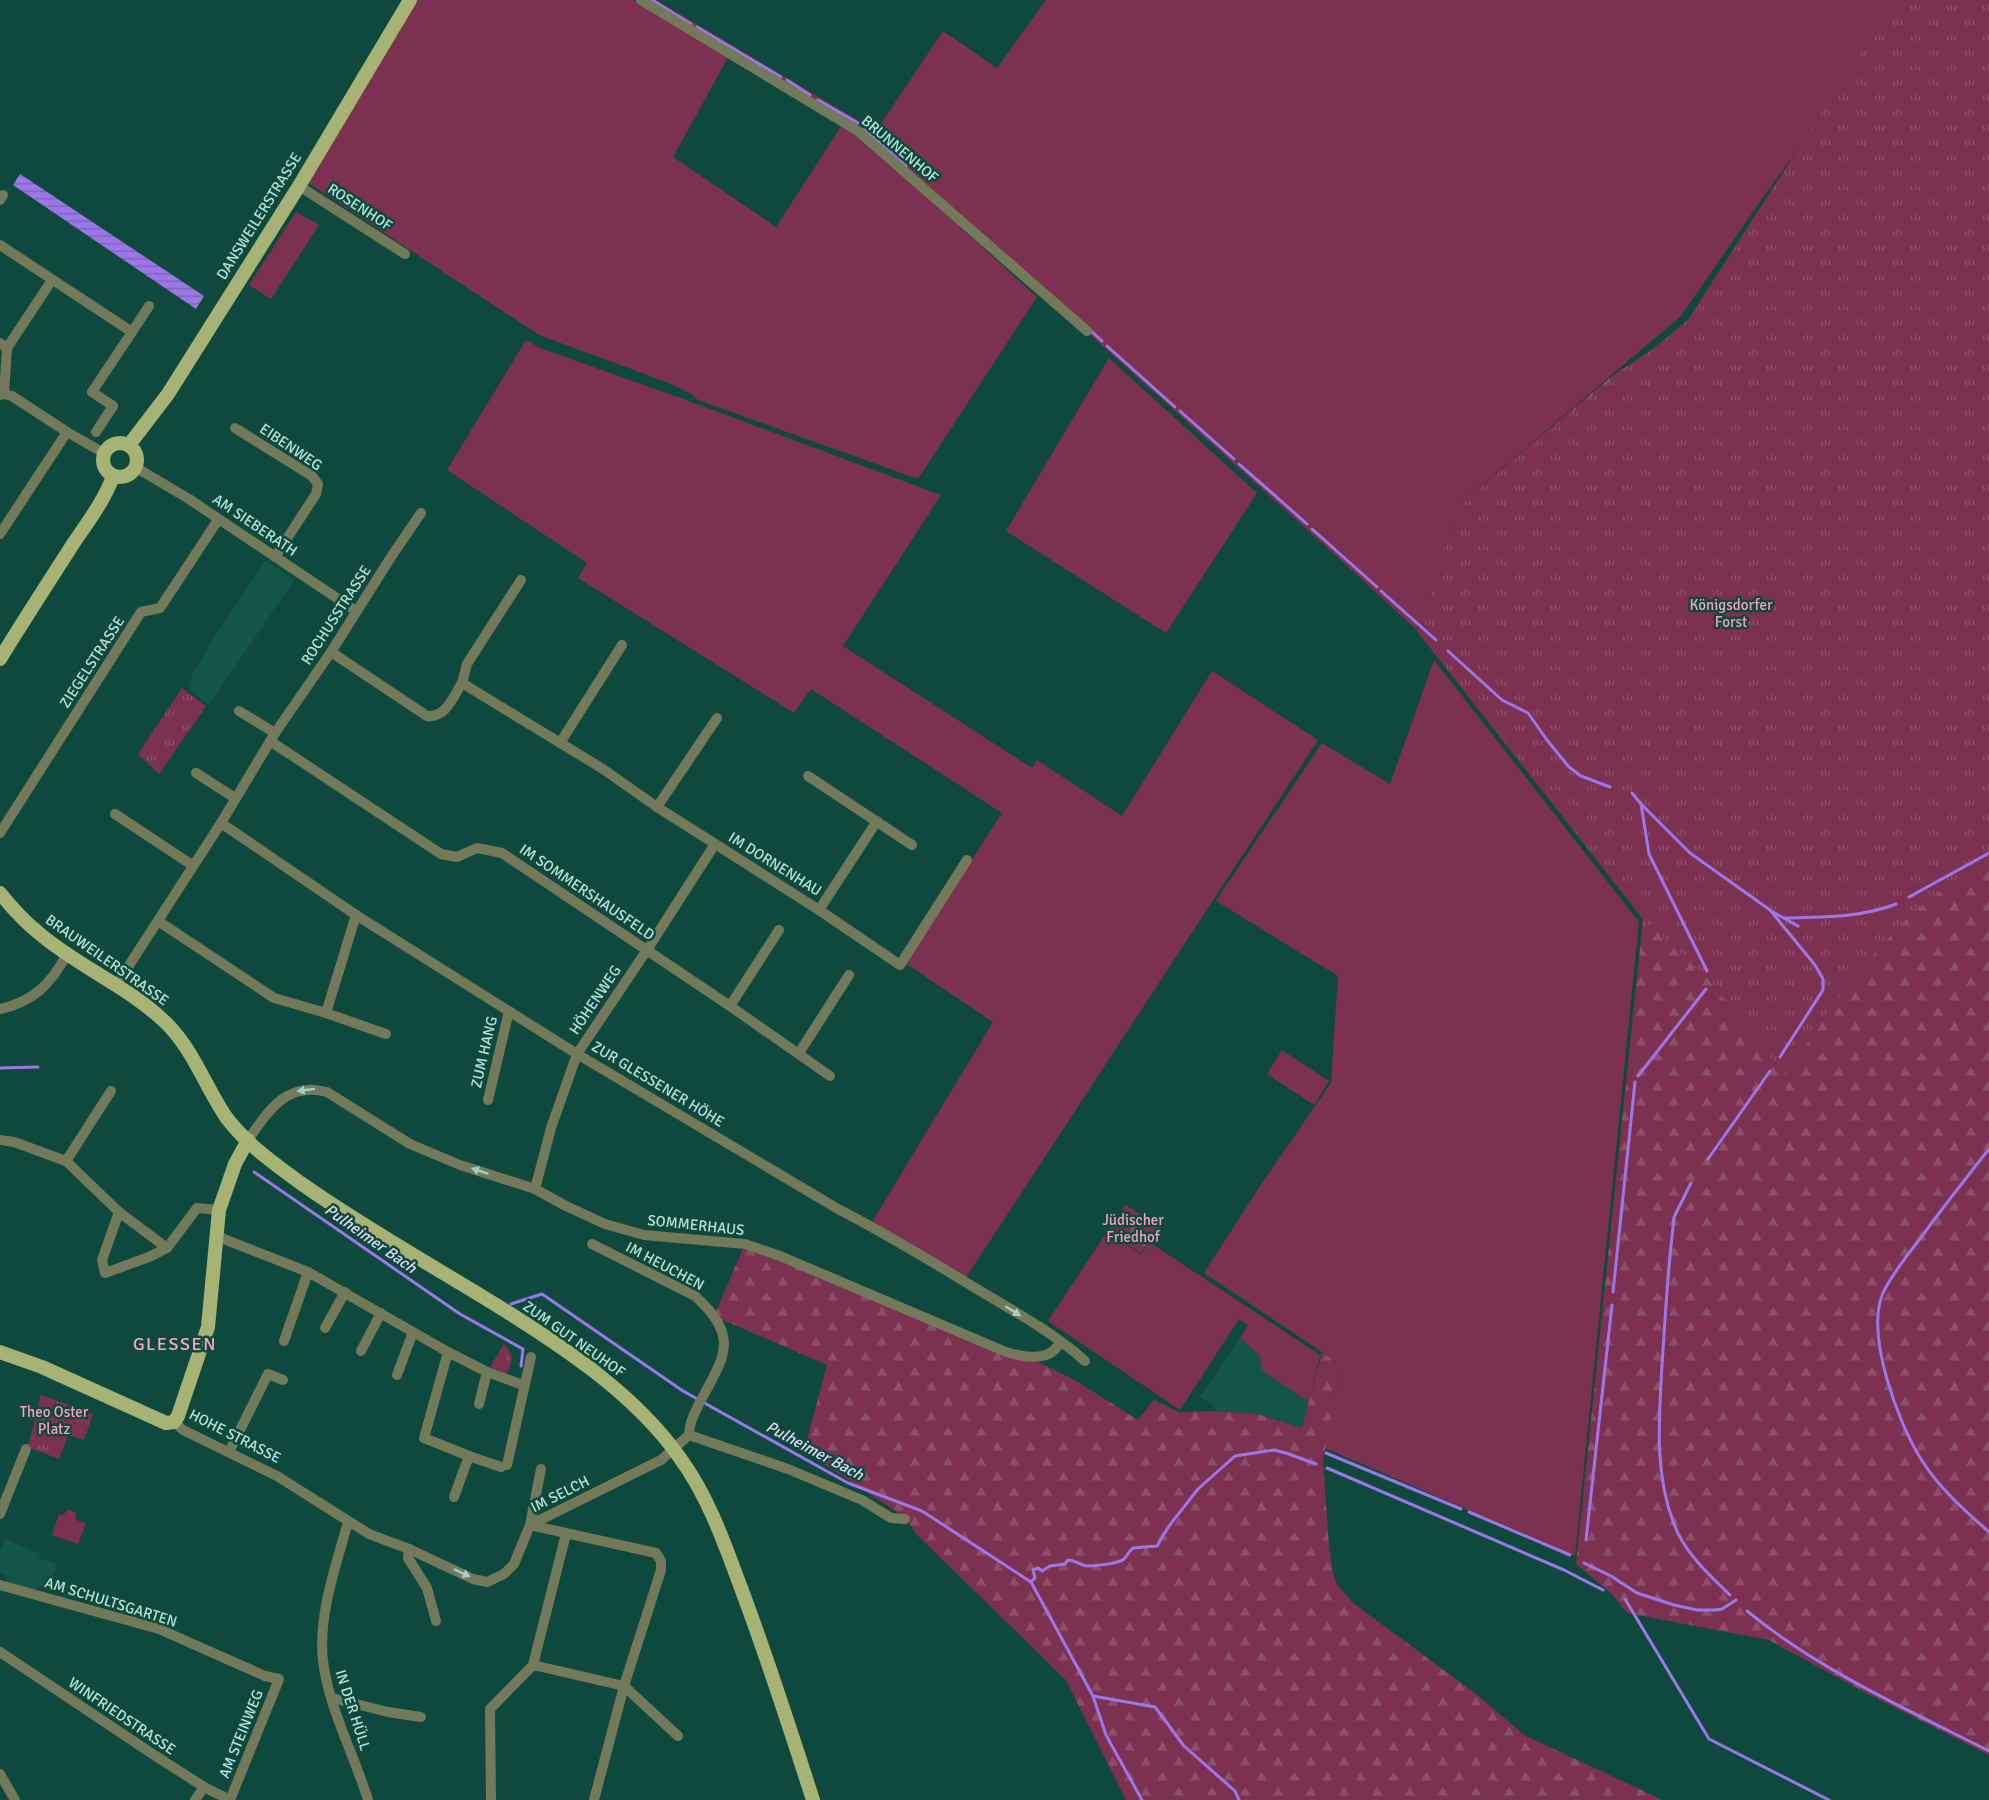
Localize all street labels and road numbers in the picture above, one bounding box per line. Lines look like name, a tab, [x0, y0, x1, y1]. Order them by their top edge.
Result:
street label: BRUNNENHOF	[858, 112, 942, 186]
street label: DANSWEILERSTRASSE	[213, 149, 305, 283]
street label: ROSENHOF	[324, 179, 396, 235]
street label: EIBENWEG	[256, 420, 326, 474]
street label: AM SIEBERATH	[209, 490, 301, 560]
street label: ROCHUSSTRASSE	[297, 562, 375, 668]
street label: ZIEGELSTRASSE	[56, 613, 128, 711]
street label: IM DORNENHAU	[725, 828, 825, 900]
street label: IM SOMMERSHAUSFELD	[516, 840, 658, 944]
street label: BRAUWEILERSTRASSE	[42, 911, 172, 1009]
street label: HÖHENWEG	[565, 962, 625, 1038]
street label: ZUM HANG	[467, 1014, 501, 1090]
street label: ZUR GLESSENER HÖHE	[589, 1037, 727, 1131]
street label: SOMMERHAUS	[647, 1211, 745, 1239]
street label: IM HEUCHEN	[623, 1238, 707, 1294]
street label: ZUM GUT NEUHOF	[519, 1297, 629, 1381]
street label: HOHE STRASSE	[186, 1405, 284, 1467]
street label: IM SELCH	[528, 1472, 592, 1516]
street label: AM SCHULTSGARTEN	[43, 1573, 179, 1631]
street label: IN DER HÜLL	[331, 1667, 375, 1753]
street label: WINFRIEDSTRASSE	[65, 1673, 179, 1759]
street label: AM STEINWEG	[215, 1687, 267, 1781]

